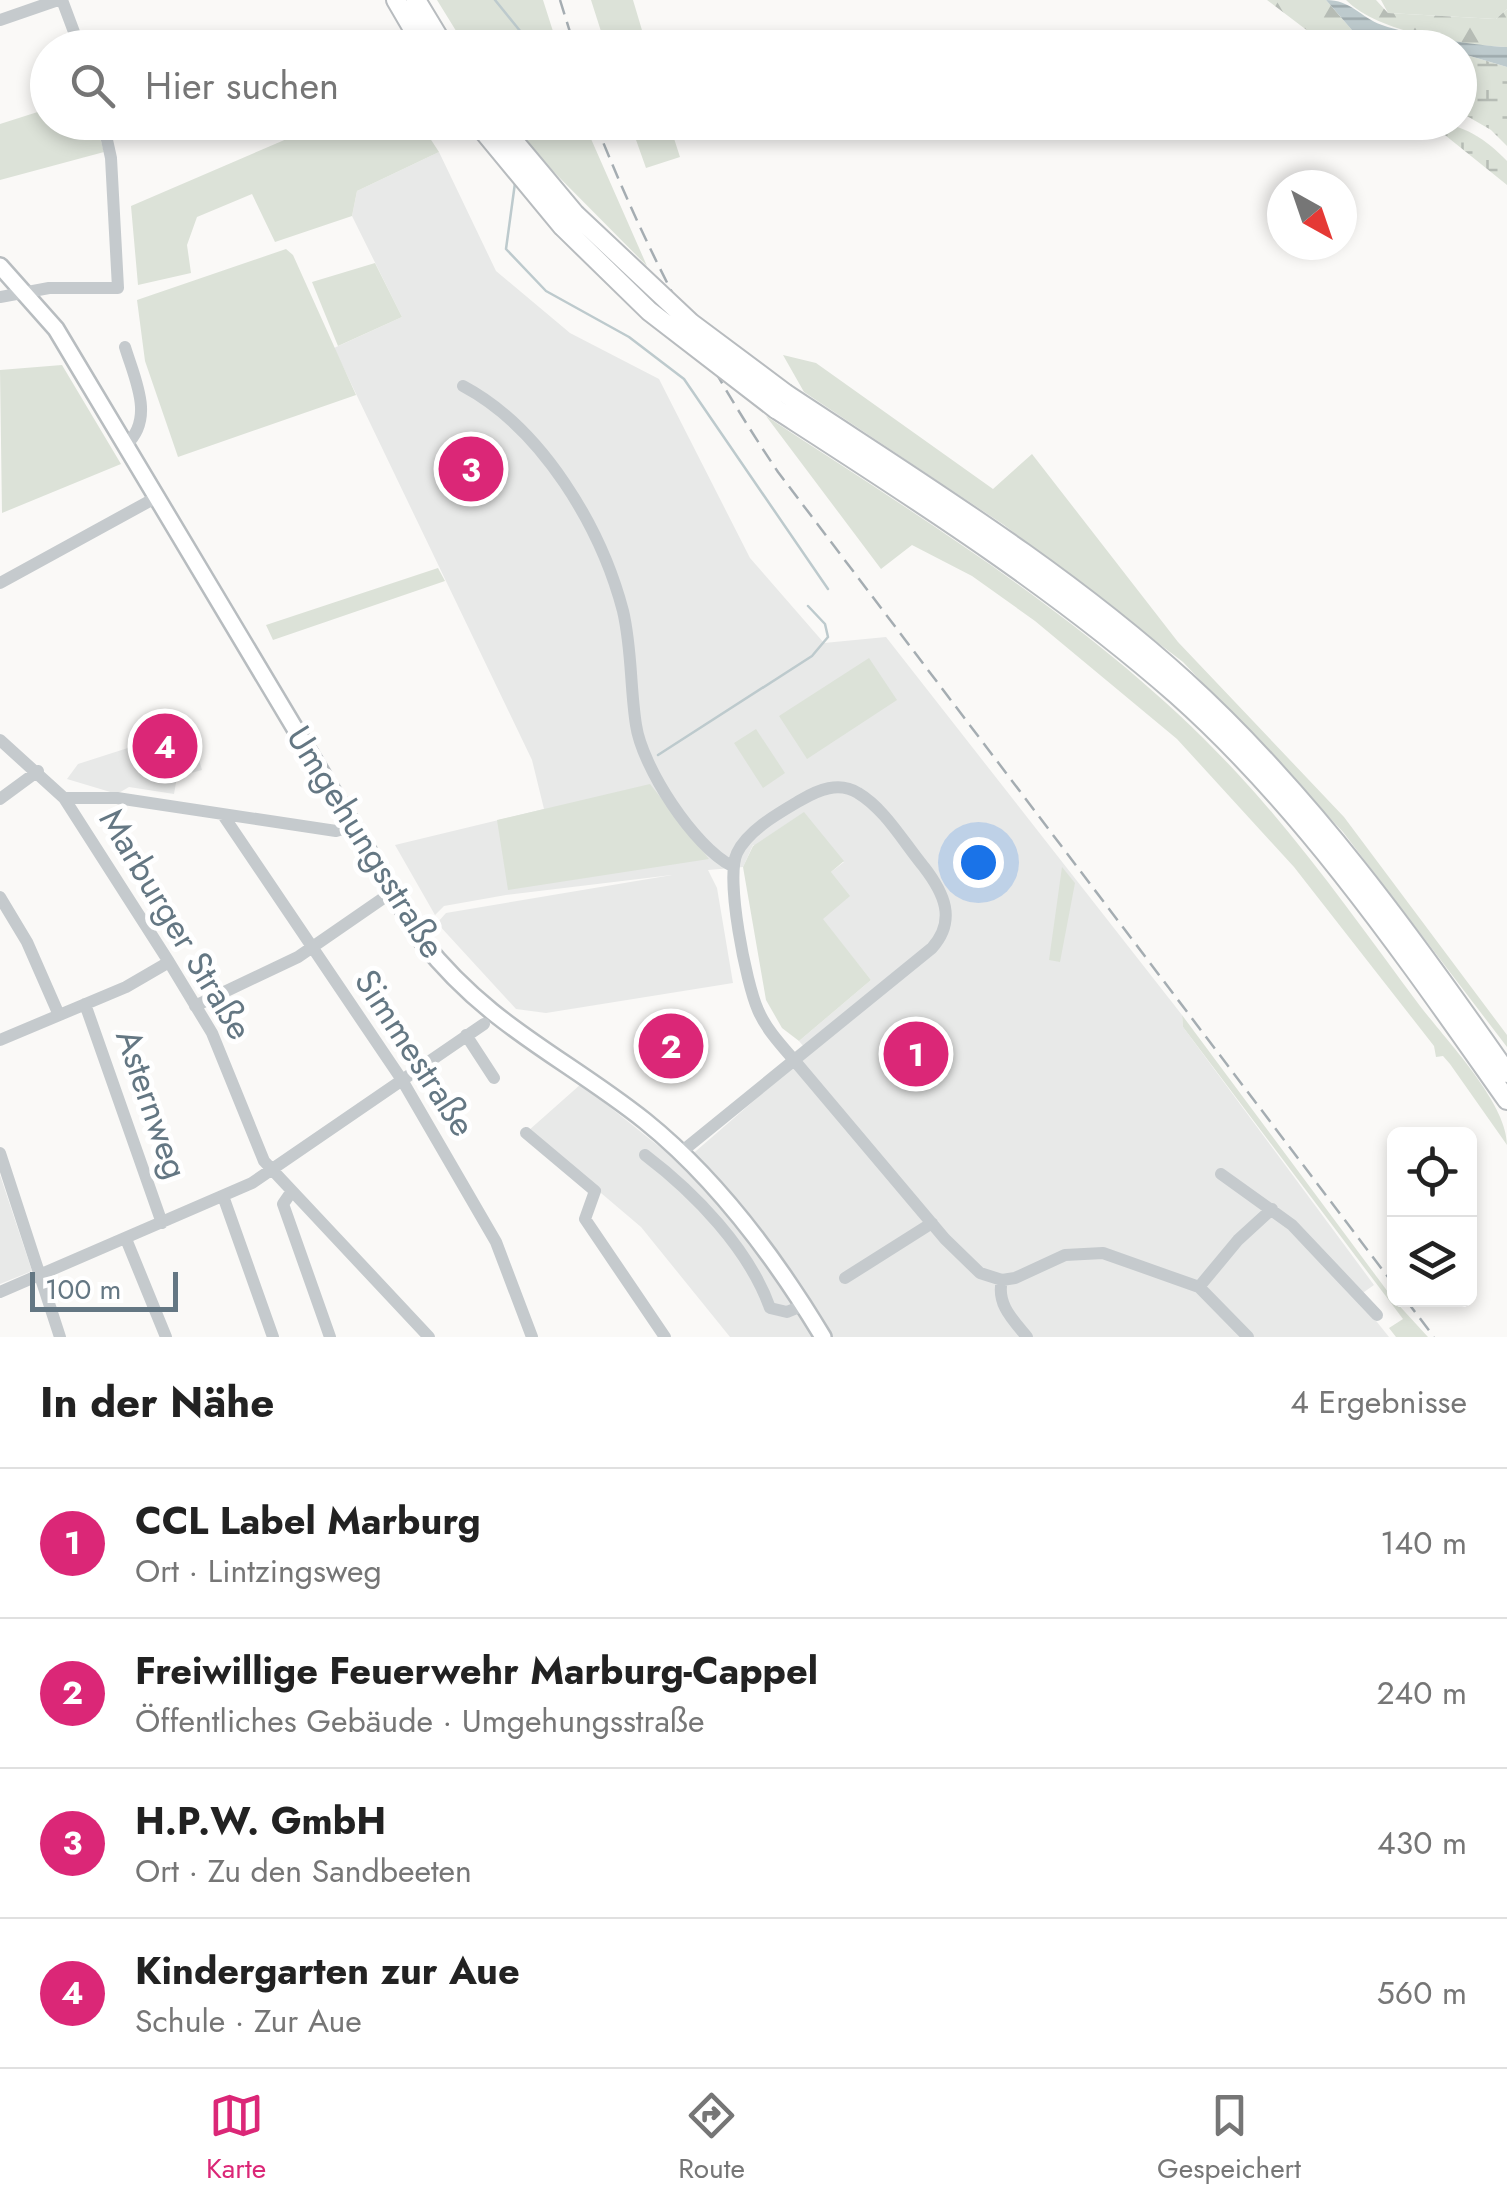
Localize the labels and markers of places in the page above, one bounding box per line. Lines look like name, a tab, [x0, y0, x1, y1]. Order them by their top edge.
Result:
pin: 3	[438, 432, 504, 506]
pin: 4	[132, 708, 198, 784]
pin: 2	[638, 1008, 704, 1084]
pin: 1	[884, 1016, 948, 1092]

